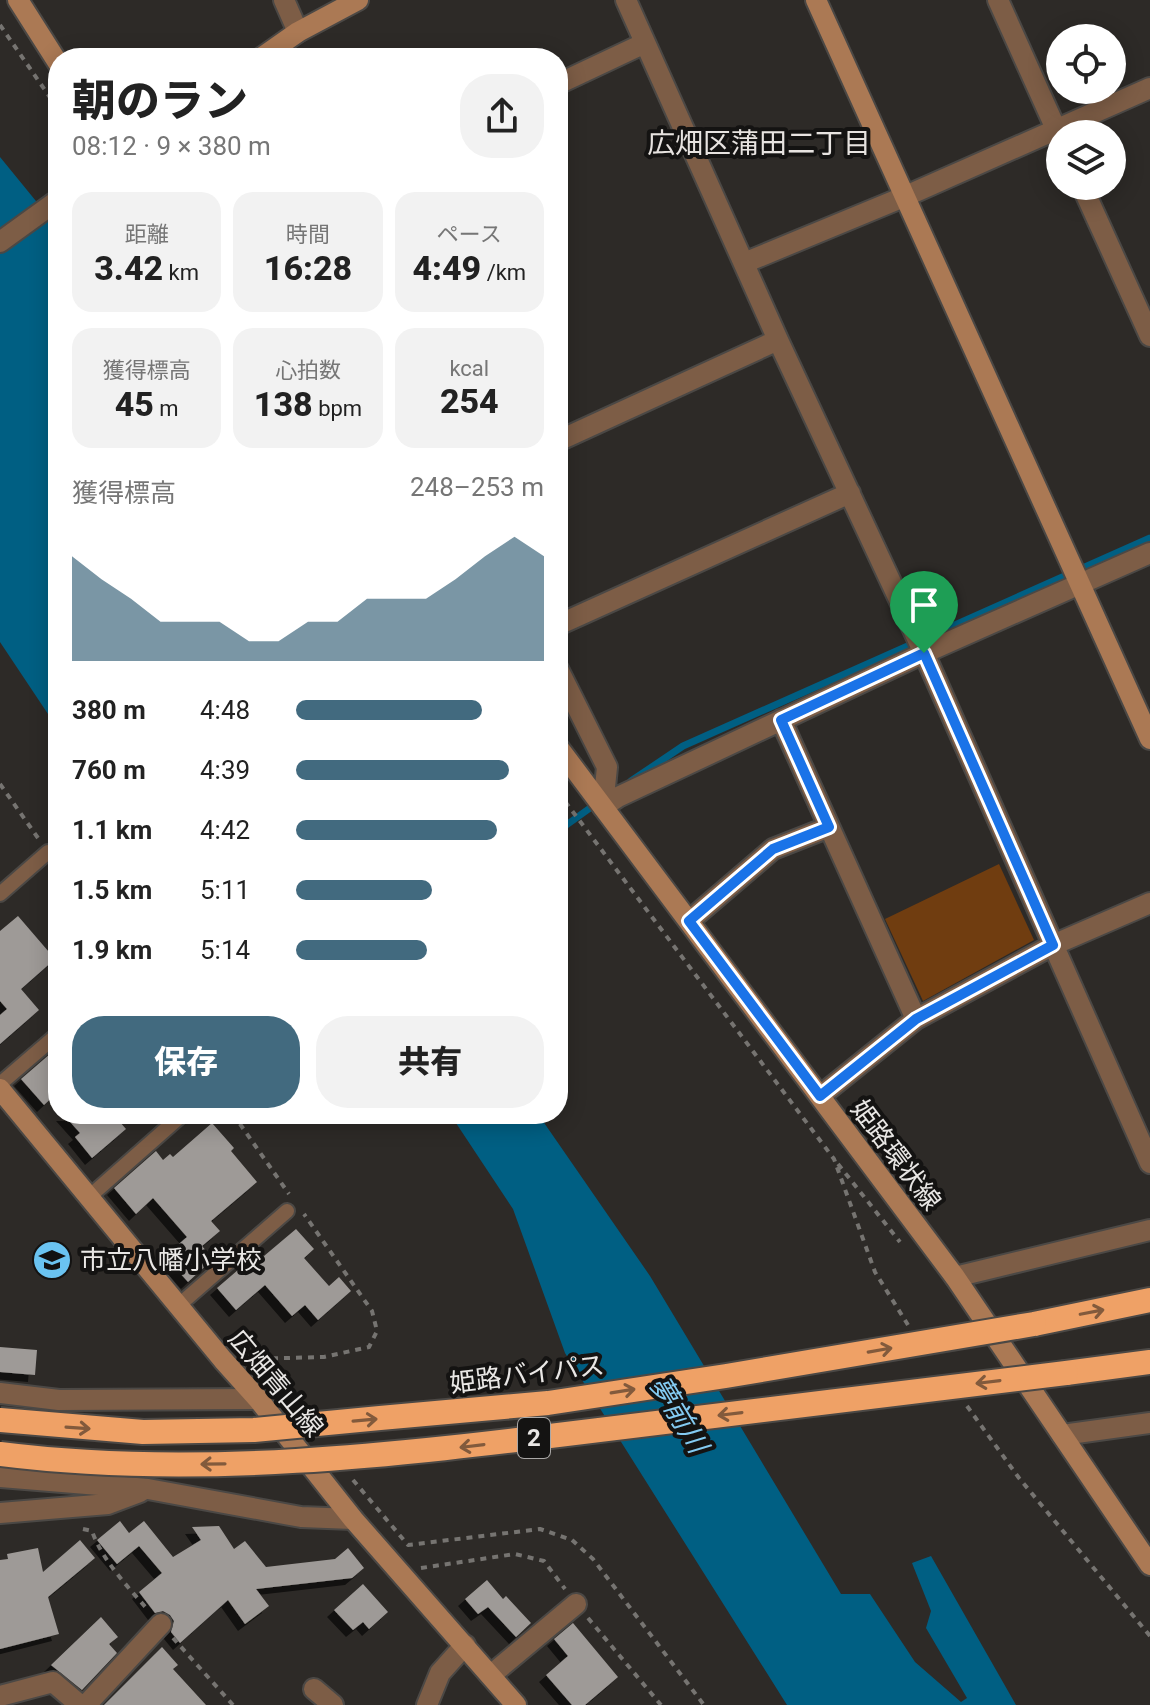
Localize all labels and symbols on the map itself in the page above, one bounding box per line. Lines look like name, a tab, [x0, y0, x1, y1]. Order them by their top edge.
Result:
district label: 広畑区蒲田二丁目	[647, 127, 871, 160]
pin	[890, 571, 958, 653]
street label: 姫路環状線	[845, 1094, 947, 1216]
school or university icon: 市立八幡小学校	[31, 1239, 73, 1281]
place label: 市立八幡小学校	[80, 1245, 262, 1275]
one-way arrow	[1079, 1304, 1104, 1319]
street label: 広畑青山線	[223, 1324, 329, 1442]
one-way arrow	[867, 1341, 892, 1356]
street label: 姫路バイパス	[448, 1350, 606, 1398]
water label: 夢前川	[643, 1370, 716, 1461]
one-way arrow	[976, 1375, 1001, 1390]
one-way arrow	[610, 1383, 635, 1398]
one-way arrow	[718, 1407, 743, 1422]
one-way arrow	[351, 1412, 378, 1427]
road number: 2	[518, 1418, 550, 1458]
one-way arrow	[64, 1421, 91, 1436]
one-way arrow	[459, 1438, 486, 1453]
one-way arrow	[200, 1456, 227, 1472]

